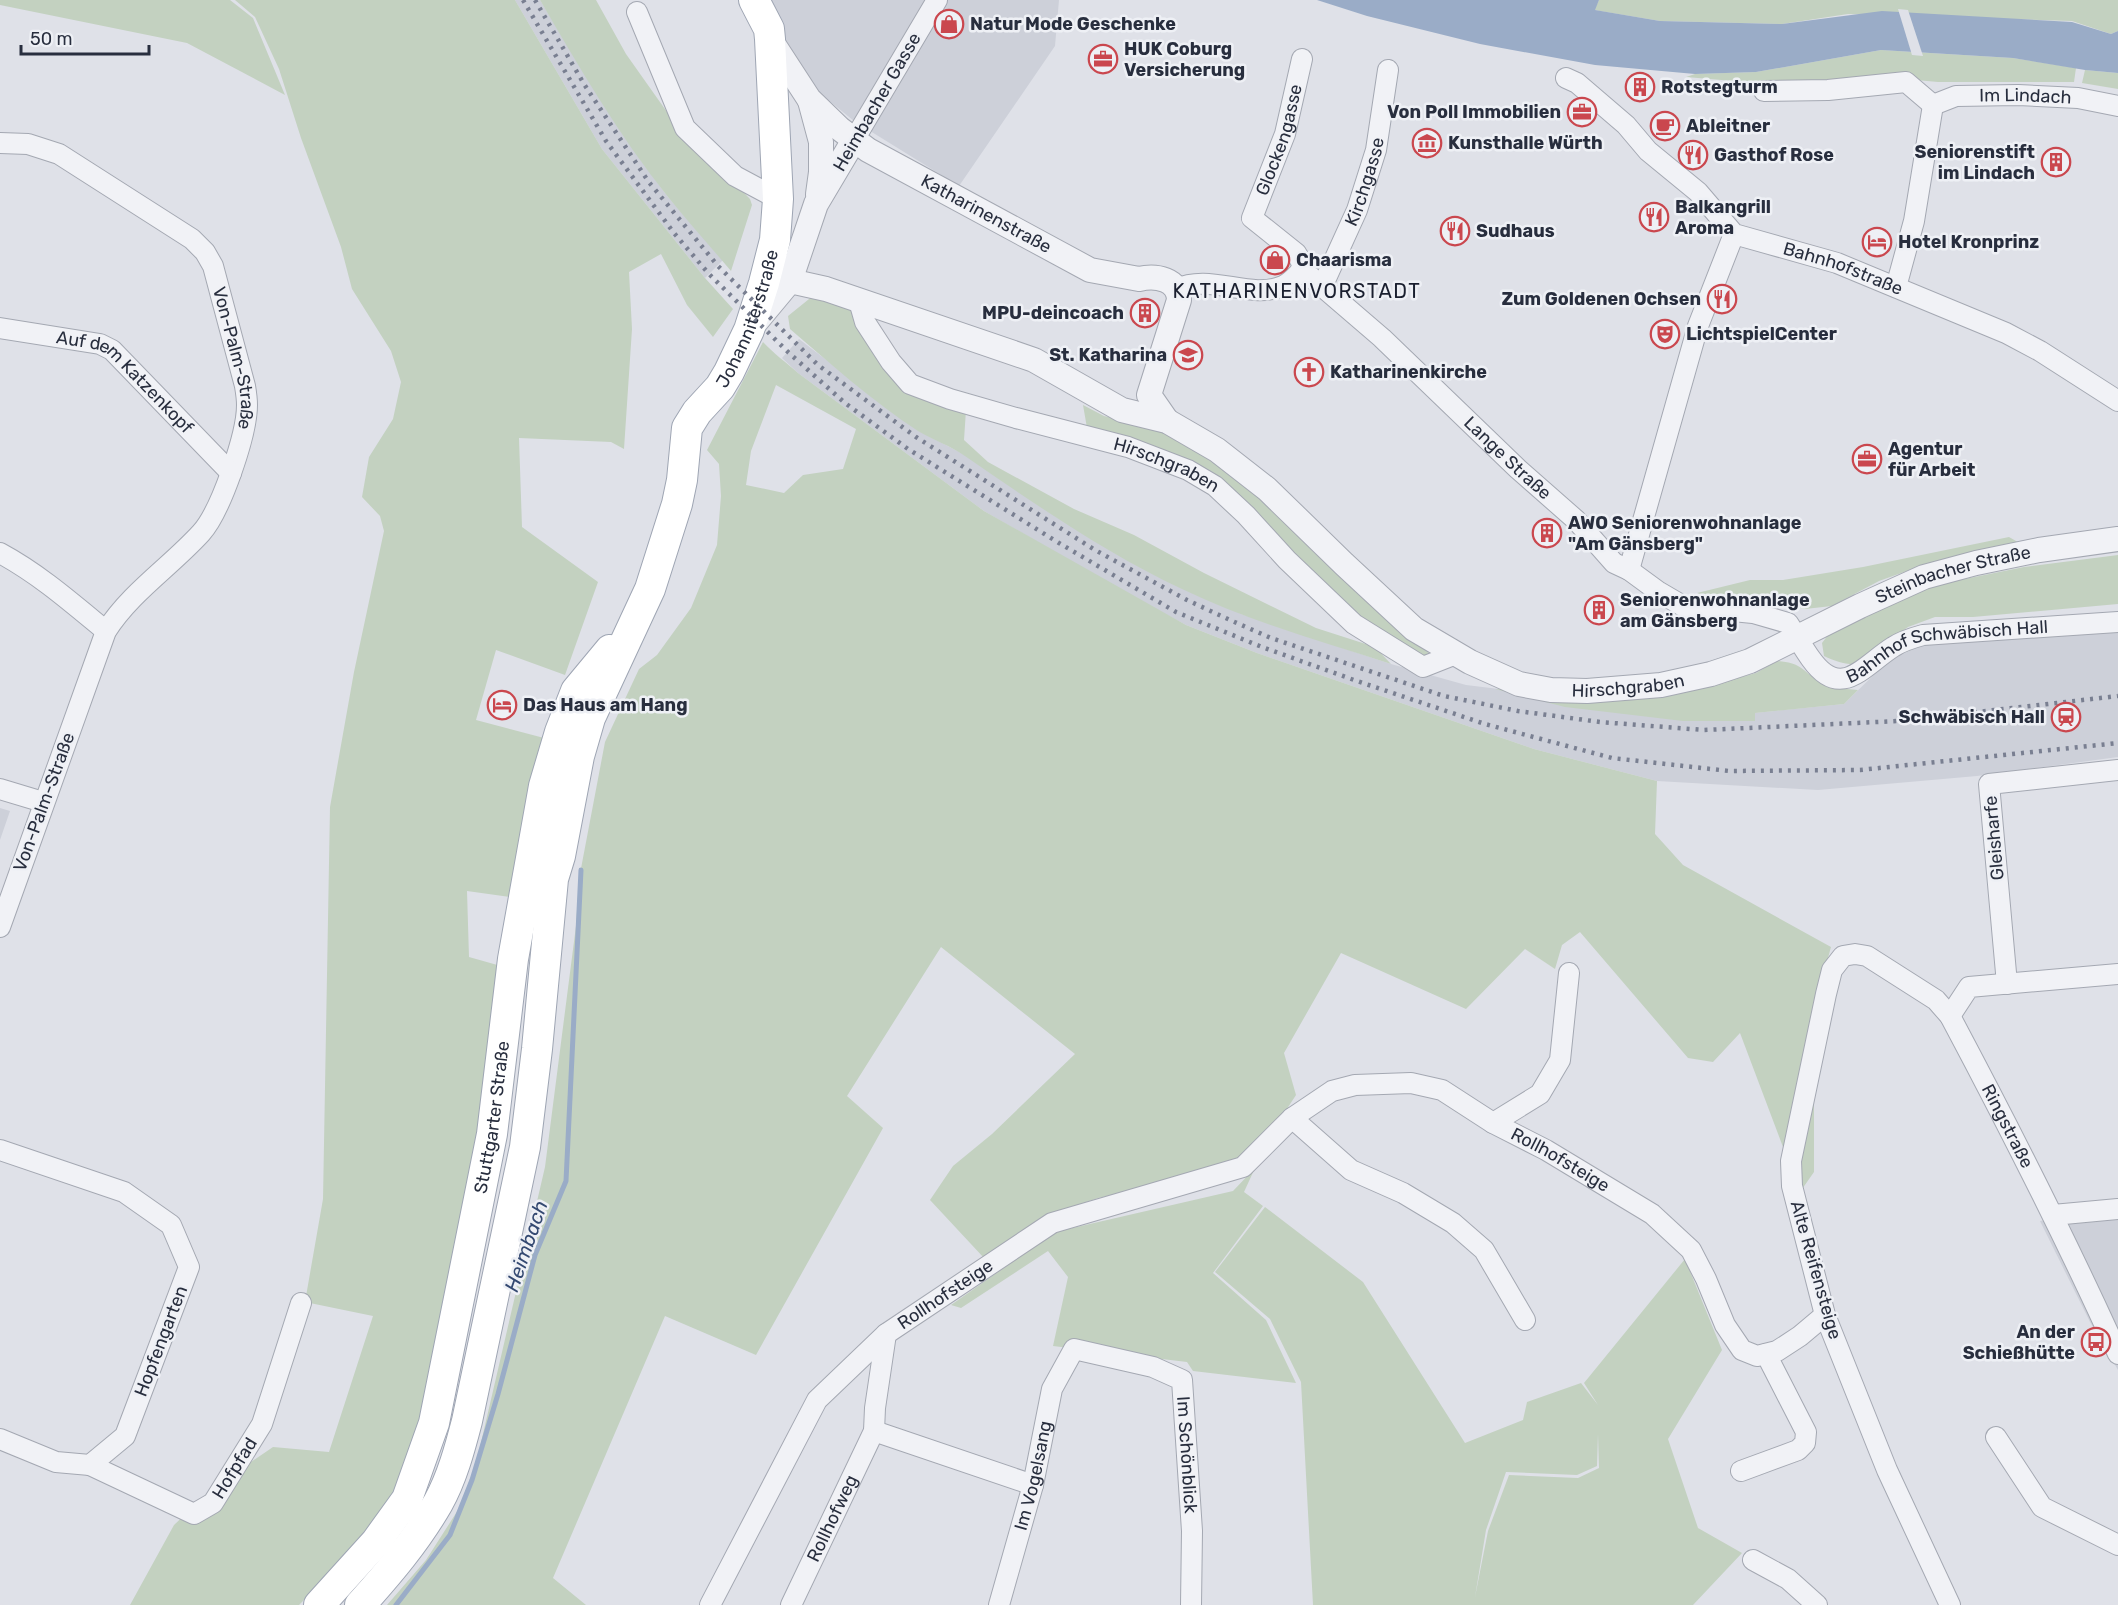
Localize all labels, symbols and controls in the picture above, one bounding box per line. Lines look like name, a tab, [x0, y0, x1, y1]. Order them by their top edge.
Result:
shop icon: Natur Mode Geschenke	[933, 8, 965, 40]
place label: Natur Mode Geschenke	[970, 13, 1176, 35]
scale bar	[21, 18, 148, 56]
text: 50 m	[30, 28, 73, 50]
street label: Heimbacher Gasse	[828, 29, 926, 175]
place label: HUK Coburg Versicherung	[1124, 38, 1245, 81]
office icon: HUK Coburg Versicherung	[1087, 43, 1119, 75]
building icon: Rotstegturm	[1624, 71, 1656, 103]
place label: Rotstegturm	[1661, 76, 1778, 98]
street label: Glockengasse	[1251, 82, 1307, 199]
street label: Im Lindach	[1979, 84, 2072, 109]
office icon: Von Poll Immobilien	[1566, 96, 1598, 128]
place label: Von Poll Immobilien	[1387, 101, 1561, 123]
cafe icon: Ableitner	[1649, 110, 1681, 142]
place label: Ableitner	[1686, 115, 1770, 137]
museum icon: Kunsthalle Würth	[1411, 127, 1443, 159]
place label: Kunsthalle Würth	[1448, 132, 1603, 154]
street label: Kirchgasse	[1340, 136, 1389, 230]
restaurant icon: Gasthof Rose	[1677, 139, 1709, 171]
place label: Seniorenstift im Lindach	[1914, 141, 2035, 184]
place label: Gasthof Rose	[1714, 144, 1834, 166]
building icon: Seniorenstift im Lindach	[2040, 146, 2072, 178]
street label: Katharinenstraße	[917, 170, 1055, 258]
place label: Balkangrill Aroma	[1675, 196, 1771, 239]
restaurant icon: Balkangrill Aroma	[1638, 201, 1670, 233]
restaurant icon: Sudhaus	[1439, 215, 1471, 247]
place label: Sudhaus	[1476, 220, 1555, 242]
hotel icon: Hotel Kronprinz	[1861, 226, 1893, 258]
place label: Hotel Kronprinz	[1898, 231, 2039, 253]
street label: Bahnhofstraße	[1781, 237, 1906, 300]
shop icon: Chaarisma	[1259, 244, 1291, 276]
street label: Johanniterstraße	[711, 247, 783, 392]
place label: Chaarisma	[1296, 249, 1392, 271]
district label: KATHARINENVORSTADT	[1173, 279, 1421, 303]
restaurant icon: Zum Goldenen Ochsen	[1706, 283, 1738, 315]
street label: Von-Palm-Straße	[208, 284, 258, 431]
place label: Zum Goldenen Ochsen	[1501, 288, 1701, 310]
building icon: MPU-deincoach	[1129, 297, 1161, 329]
place label: MPU-deincoach	[982, 302, 1124, 324]
theatre icon: LichtspielCenter	[1649, 318, 1681, 350]
place label: LichtspielCenter	[1686, 323, 1837, 345]
street label: Auf dem Katzenkopf	[55, 326, 198, 438]
school or university icon: St. Katharina	[1172, 339, 1204, 371]
place label: St. Katharina	[1049, 344, 1167, 366]
church icon: Katharinenkirche	[1293, 356, 1325, 388]
place label: Katharinenkirche	[1330, 361, 1487, 383]
street label: Lange Straße	[1459, 412, 1556, 504]
street label: Hirschgraben	[1111, 433, 1223, 497]
place label: Agentur für Arbeit	[1888, 438, 1975, 481]
office icon: Agentur für Arbeit	[1851, 443, 1883, 475]
place label: AWO Seniorenwohnanlage "Am Gänsberg"	[1568, 512, 1802, 555]
building icon: AWO Seniorenwohnanlage "Am Gänsberg"	[1531, 517, 1563, 549]
street label: Steinbacher Straße	[1872, 541, 2033, 609]
place label: Seniorenwohnanlage am Gänsberg	[1620, 589, 1810, 632]
building icon: Seniorenwohnanlage am Gänsberg	[1583, 594, 1615, 626]
street label: Bahnhof Schwäbisch Hall	[1843, 616, 2049, 688]
street label: Hirschgraben	[1571, 669, 1686, 702]
hotel icon: Das Haus am Hang	[486, 689, 518, 721]
place label: Das Haus am Hang	[523, 694, 688, 716]
station icon: Schwäbisch Hall	[2050, 701, 2082, 733]
place label: Schwäbisch Hall	[1899, 706, 2045, 728]
street label: Von-Palm-Straße	[9, 729, 79, 875]
street label: Gleisharfe	[1979, 795, 2009, 881]
street label: Stuttgarter Straße	[469, 1040, 514, 1196]
street label: Ringstraße	[1977, 1080, 2038, 1172]
street label: Rollhofsteige	[1507, 1123, 1614, 1197]
water label: Heimbach	[499, 1197, 553, 1295]
street label: Alte Reifensteige	[1786, 1198, 1846, 1342]
street label: Rollhofsteige	[893, 1255, 997, 1334]
street label: Hopfengarten	[130, 1282, 192, 1400]
place label: An der Schießhütte	[1963, 1321, 2075, 1364]
bus stop icon: An der Schießhütte	[2080, 1326, 2112, 1358]
street label: Im Schönblick	[1172, 1395, 1202, 1515]
street label: Im Vogelsang	[1010, 1419, 1056, 1533]
street label: Hofpfad	[207, 1433, 262, 1503]
street label: Rollhofweg	[802, 1471, 862, 1565]

